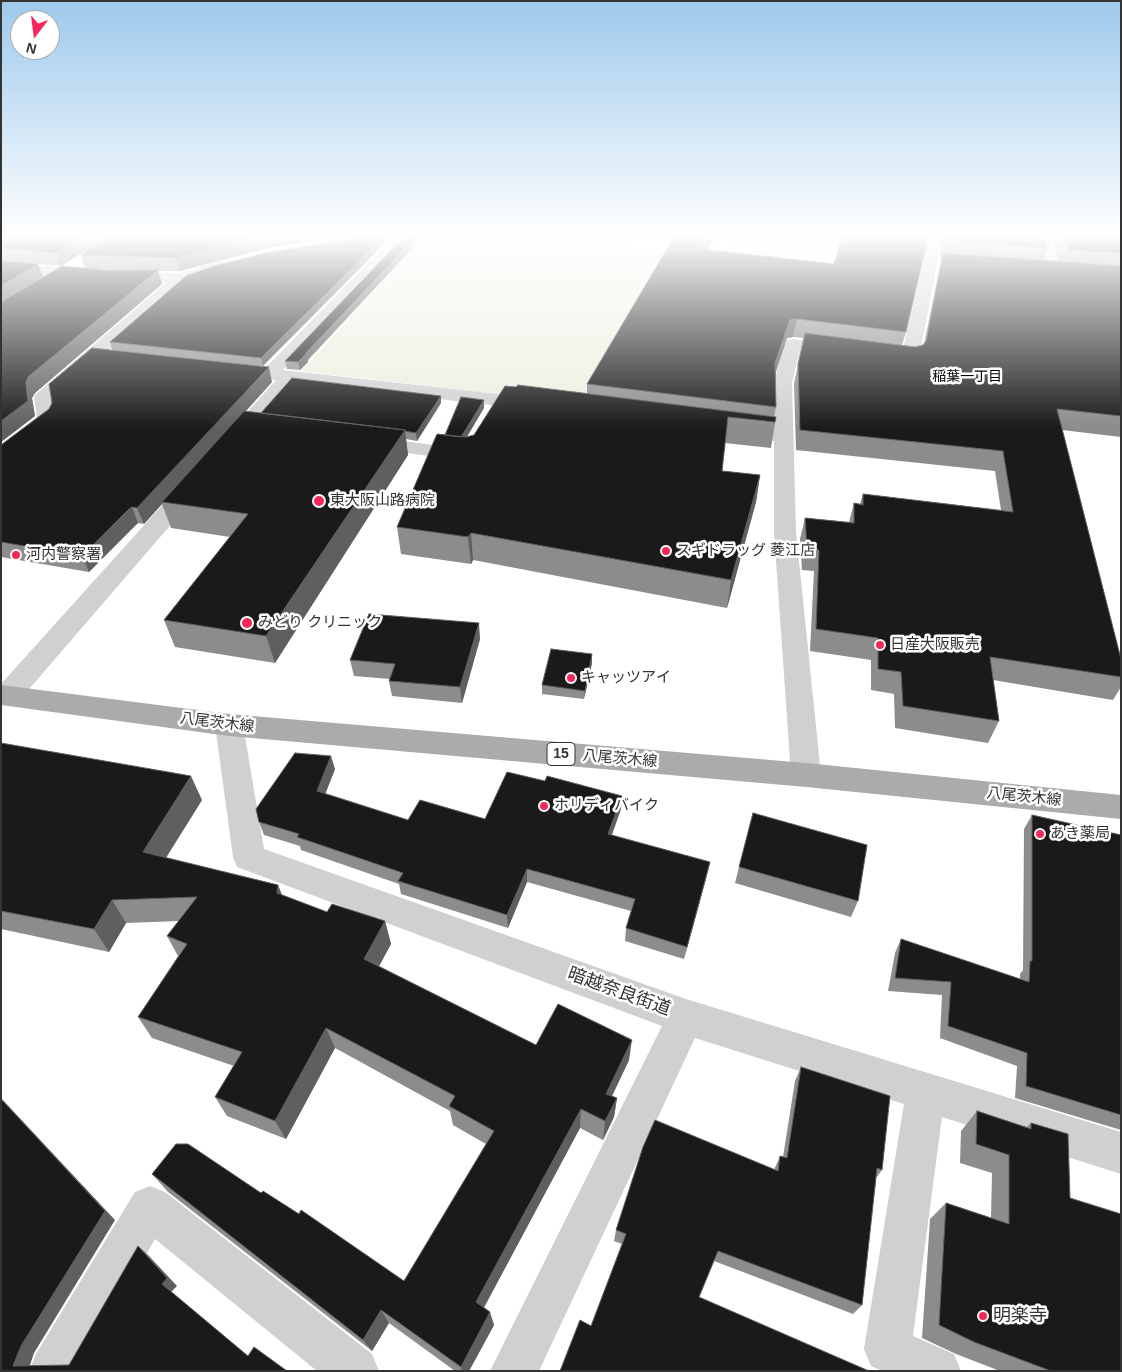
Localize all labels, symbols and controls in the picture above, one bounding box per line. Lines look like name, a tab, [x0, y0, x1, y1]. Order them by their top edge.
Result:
north arrow	[10, 10, 60, 60]
text: N	[24, 39, 38, 58]
district label: 稲葉一丁目	[932, 369, 1002, 385]
place label: 東大阪山路病院	[330, 492, 435, 510]
marker: 東大阪山路病院	[312, 494, 326, 508]
place label: スギドラッグ 菱江店	[676, 542, 815, 560]
marker: スギドラッグ 菱江店	[660, 545, 672, 557]
place label: 河内警察署	[26, 546, 101, 564]
marker: 河内警察署	[10, 549, 22, 561]
place label: みどり クリニック	[258, 614, 382, 632]
marker: みどり クリニック	[240, 616, 254, 630]
place label: 日産大阪販売	[890, 636, 980, 654]
marker: 日産大阪販売	[874, 639, 886, 651]
place label: キャッツアイ	[581, 669, 671, 687]
marker: キャッツアイ	[565, 672, 577, 684]
street label: 八尾茨木線	[179, 709, 255, 737]
road number: 15	[547, 742, 575, 766]
street label: 八尾茨木線	[582, 747, 658, 771]
street label: 八尾茨木線	[986, 784, 1062, 810]
place label: ホリディバイク	[554, 797, 659, 815]
marker: ホリディバイク	[538, 800, 550, 812]
place label: あき薬局	[1050, 825, 1110, 843]
marker: あき薬局	[1034, 828, 1046, 840]
street label: 暗越奈良街道	[565, 963, 673, 1021]
place label: 明楽寺	[993, 1305, 1047, 1327]
marker: 明楽寺	[977, 1310, 989, 1322]

